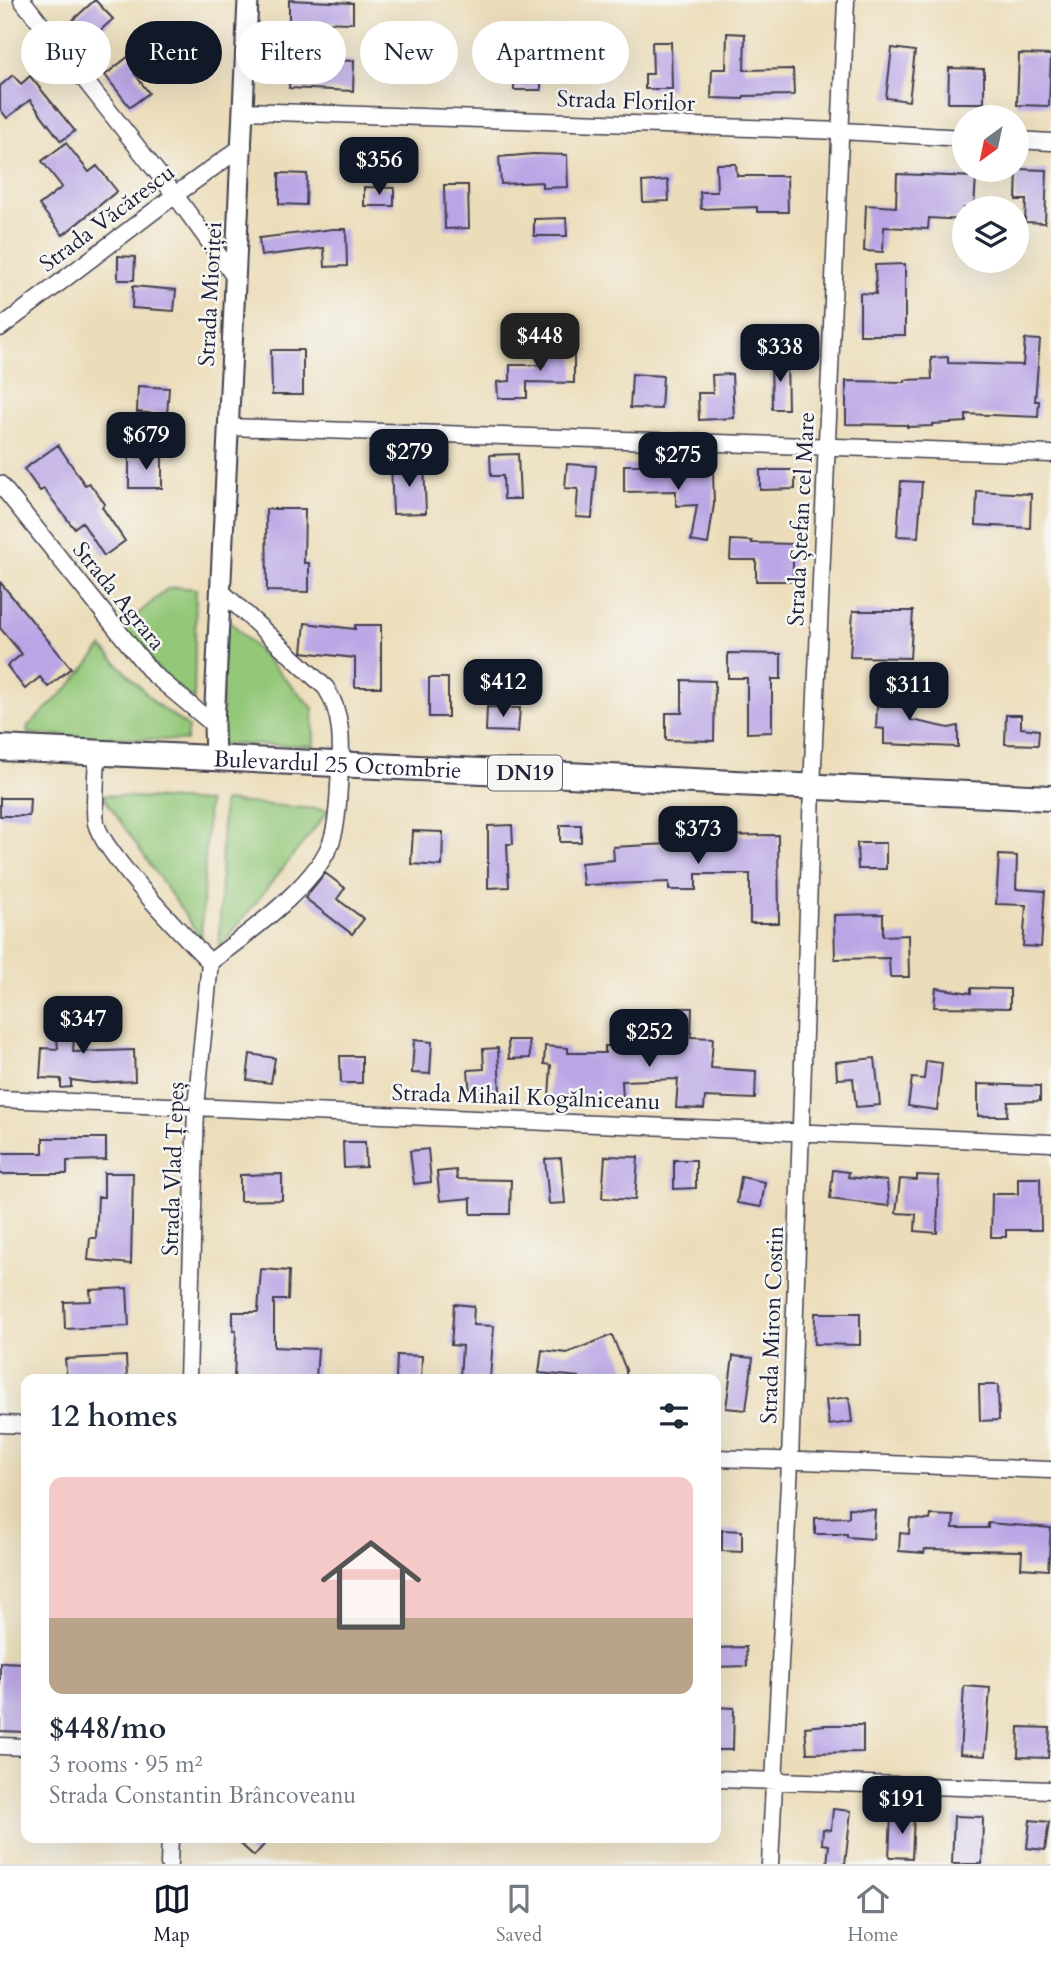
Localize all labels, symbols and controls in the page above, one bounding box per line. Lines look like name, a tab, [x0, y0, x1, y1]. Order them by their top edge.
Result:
chip: Buy	[21, 21, 111, 84]
chip: Rent	[125, 21, 222, 84]
chip: Filters	[236, 21, 346, 84]
chip: New	[360, 21, 458, 84]
chip: Apartment	[472, 21, 629, 84]
street label: Strada Florilor	[556, 83, 696, 119]
north arrow	[952, 105, 1029, 182]
map controls	[952, 105, 1029, 273]
pin: $356	[338, 138, 420, 197]
text: $356	[355, 144, 403, 175]
street label: Strada Văcărescu	[33, 157, 181, 279]
button: layers	[952, 196, 1029, 273]
street label: Strada Mioriței	[191, 221, 229, 367]
pin: $448	[499, 314, 581, 373]
text: $448	[516, 320, 564, 351]
pin: $338	[739, 324, 821, 384]
text: $338	[756, 331, 804, 362]
street label: Strada Ștefan cel Mare	[780, 411, 822, 627]
pin: $679	[105, 412, 187, 472]
text: $679	[122, 419, 170, 450]
pin: $279	[368, 430, 450, 489]
pin: $275	[637, 433, 719, 492]
text: $279	[385, 436, 433, 467]
text: $275	[654, 439, 702, 470]
street label: Strada Agrara	[66, 535, 172, 657]
pin: $412	[462, 660, 544, 719]
pin: $311	[868, 662, 950, 722]
text: $412	[479, 666, 527, 697]
text: $311	[885, 669, 933, 700]
street label: Bulevardul 25 Octombrie	[213, 743, 462, 785]
road number: DN19	[488, 756, 562, 790]
pin: $373	[657, 806, 739, 866]
text: $373	[674, 813, 722, 844]
pin: $347	[42, 996, 124, 1056]
text: $347	[59, 1003, 107, 1034]
pin: $252	[608, 1010, 690, 1069]
text: $252	[625, 1016, 673, 1047]
street label: Strada Mihail Kogălniceanu	[391, 1077, 661, 1117]
street label: Strada Vlad Țepeș	[154, 1081, 192, 1257]
street label: Strada Miron Costin	[753, 1225, 791, 1425]
text: 12 homes	[49, 1396, 178, 1437]
icon: filters	[655, 1397, 693, 1435]
icon: home	[308, 1522, 434, 1648]
text: $448/mo	[49, 1708, 166, 1749]
text: 3 rooms · 95 m²	[49, 1749, 202, 1780]
pin: $191	[861, 1776, 943, 1836]
text: Strada Constantin Brâncoveanu	[49, 1780, 356, 1811]
text: $191	[878, 1783, 926, 1814]
tab: Map	[153, 1880, 191, 1948]
tab: Saved	[496, 1880, 542, 1948]
tab: Home	[847, 1880, 898, 1948]

